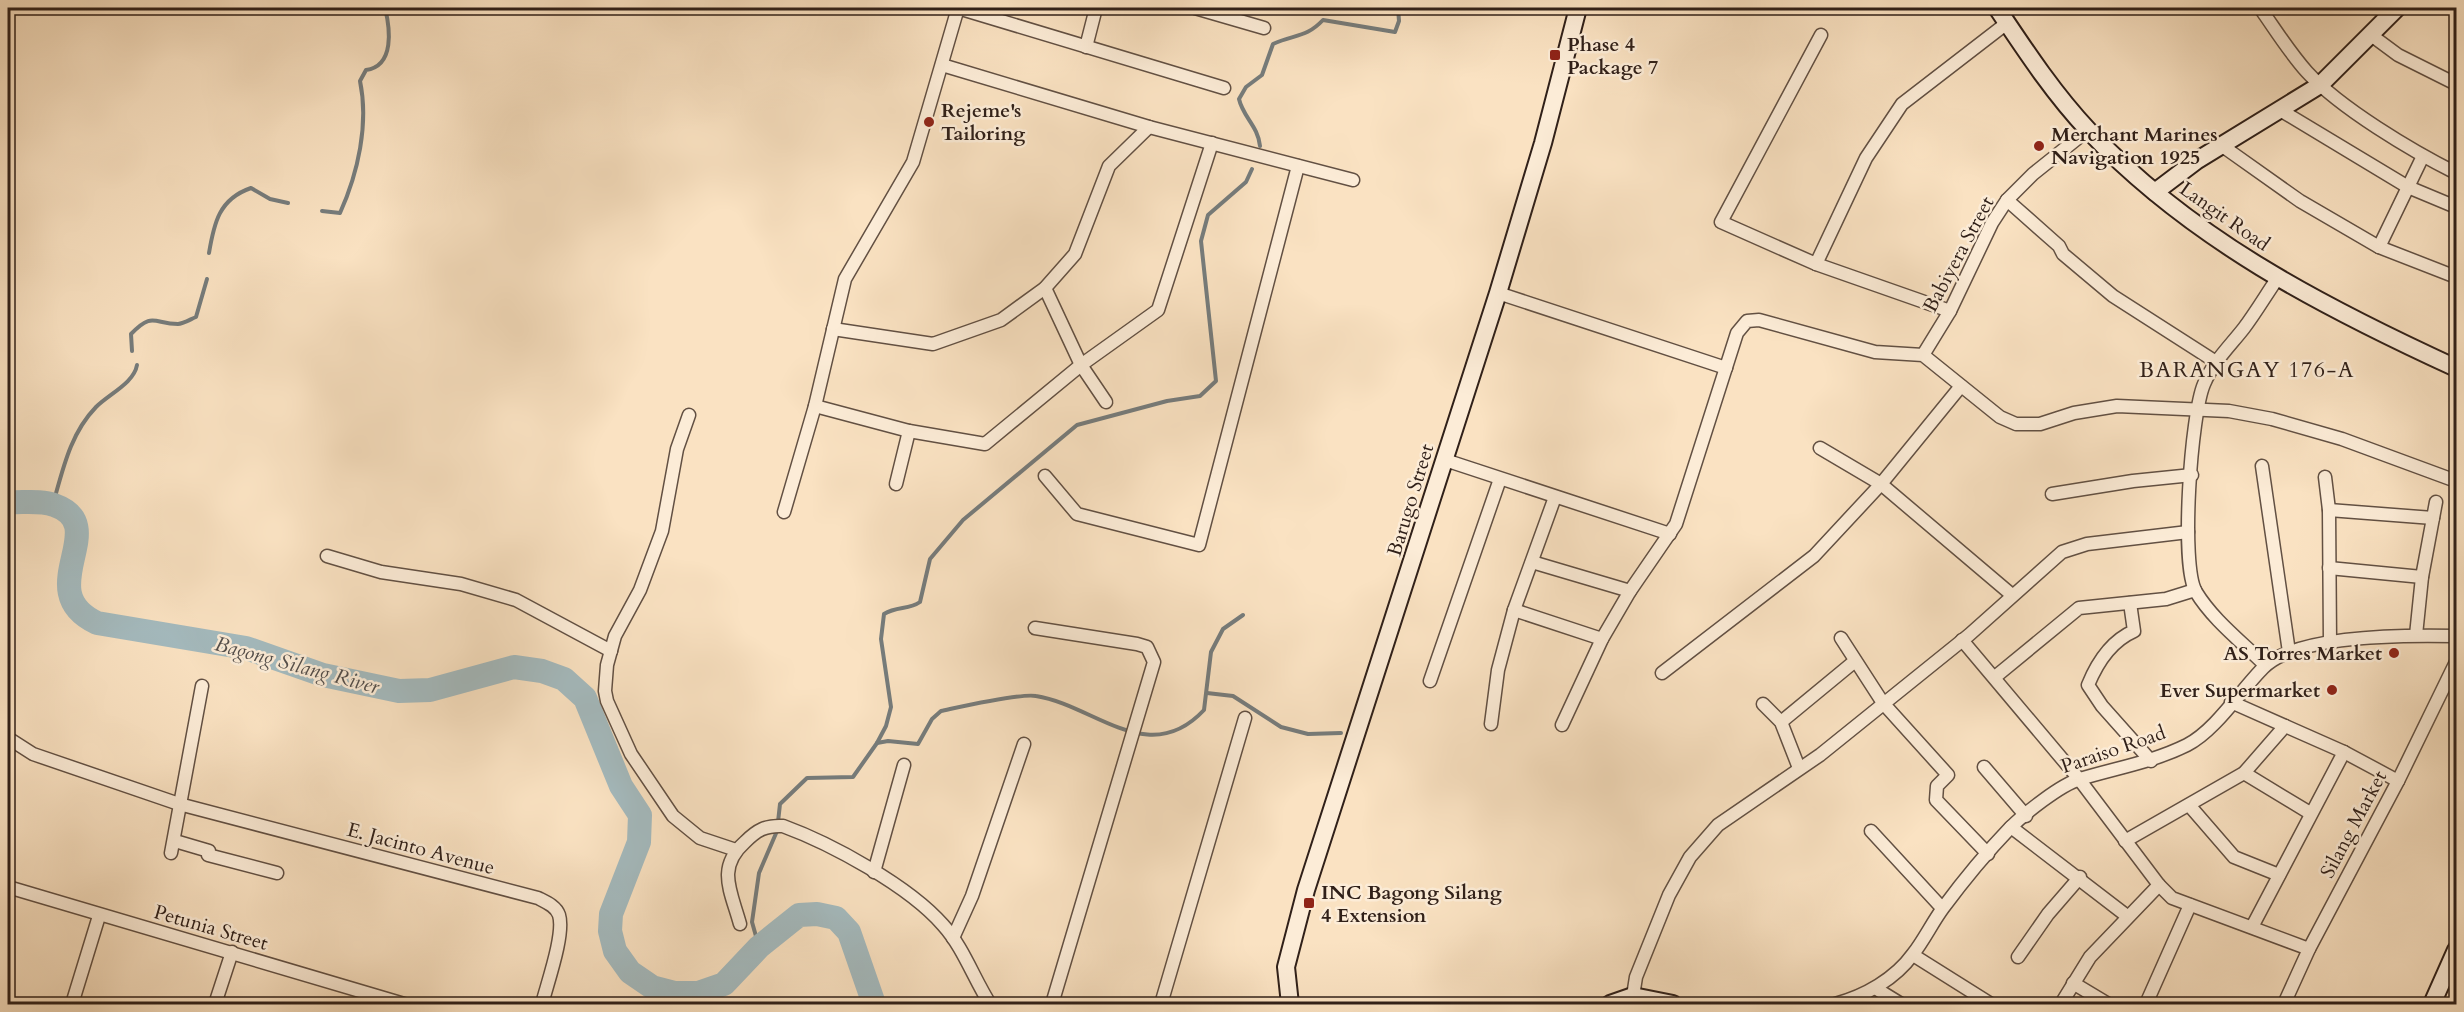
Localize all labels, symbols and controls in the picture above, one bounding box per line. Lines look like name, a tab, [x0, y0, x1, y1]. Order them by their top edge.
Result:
place label: Phase 4 Package 7	[1567, 31, 1658, 81]
marker: Phase 4 Package 7	[1548, 48, 1562, 62]
place label: Rejeme's Tailoring	[941, 97, 1025, 147]
marker: Rejeme's Tailoring	[922, 115, 936, 129]
place label: Merchant Marines Navigation 1925	[2051, 121, 2218, 171]
marker: Merchant Marines Navigation 1925	[2032, 139, 2046, 153]
street label: Langit Road	[2174, 175, 2276, 258]
street label: Babiyera Street	[1917, 191, 2001, 317]
district label: BARANGAY 176-A	[2139, 355, 2355, 385]
street label: Barugo Street	[1381, 440, 1441, 560]
water label: Bagong Silang River	[211, 630, 383, 702]
place label: AS Torres Market	[2223, 640, 2382, 667]
marker: AS Torres Market	[2387, 646, 2401, 660]
place label: Ever Supermarket	[2160, 677, 2320, 704]
marker: Ever Supermarket	[2325, 683, 2339, 697]
street label: Paraiso Road	[2057, 719, 2169, 780]
street label: Silang Market	[2314, 765, 2393, 883]
street label: E. Jacinto Avenue	[344, 816, 498, 881]
place label: INC Bagong Silang 4 Extension	[1321, 879, 1502, 929]
marker: INC Bagong Silang 4 Extension	[1302, 896, 1316, 910]
street label: Petunia Street	[151, 898, 272, 957]

